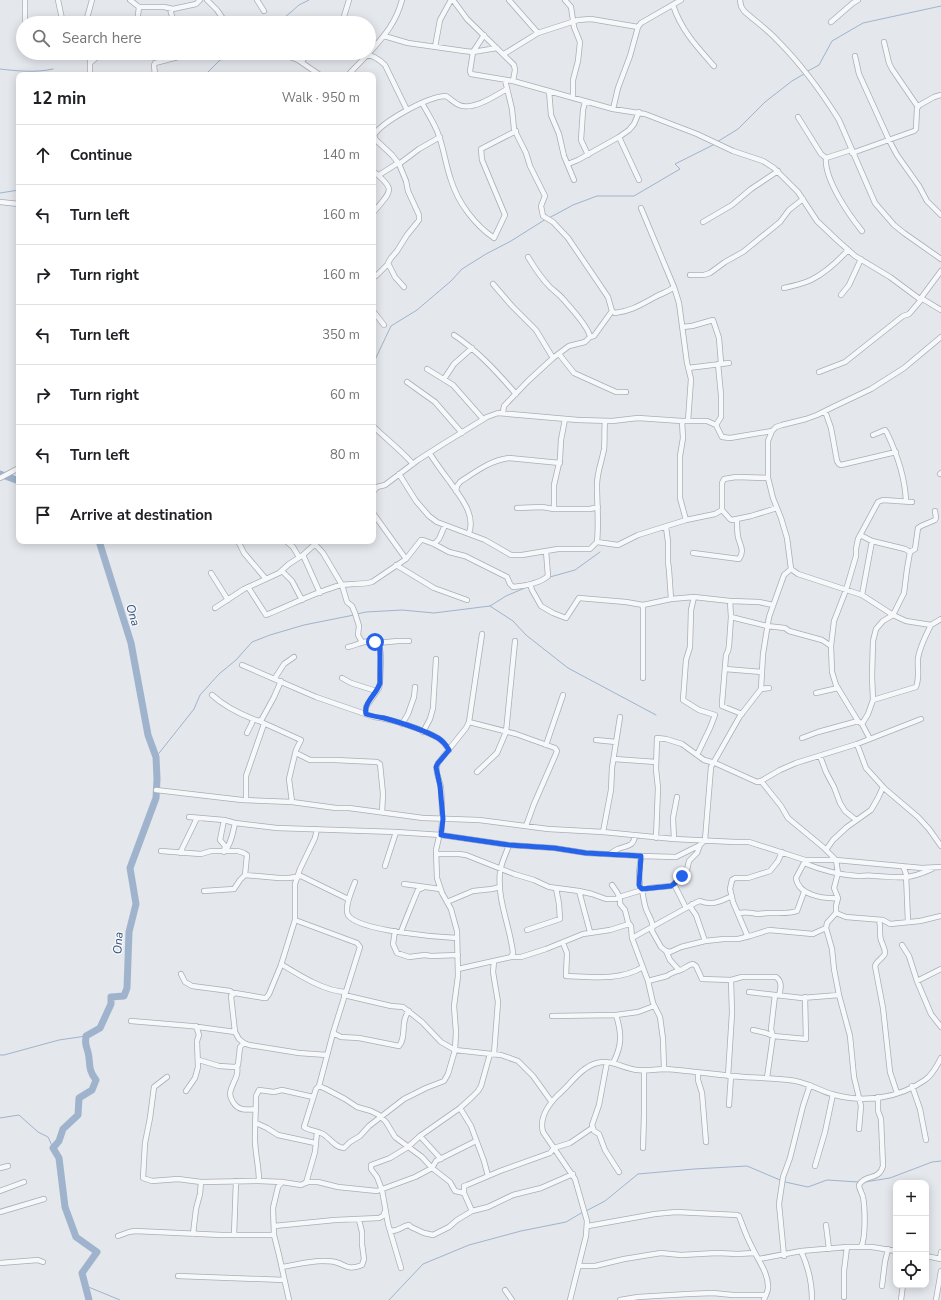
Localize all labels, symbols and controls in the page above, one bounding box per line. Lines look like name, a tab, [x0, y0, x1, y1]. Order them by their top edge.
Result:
search box	[16, 16, 376, 60]
icon: search	[30, 27, 52, 49]
text: Search here	[62, 28, 142, 48]
text: 12 min	[32, 87, 86, 110]
text: Walk · 950 m	[282, 89, 360, 107]
icon: ahead	[32, 144, 54, 166]
text: Continue	[70, 145, 132, 165]
text: 140 m	[322, 146, 360, 164]
icon: left	[32, 204, 54, 226]
text: Turn left	[70, 205, 129, 225]
text: 160 m	[322, 206, 360, 224]
icon: right	[32, 264, 54, 286]
text: Turn right	[70, 265, 139, 285]
text: 160 m	[322, 266, 360, 284]
icon: left	[32, 324, 54, 346]
text: Turn left	[70, 325, 129, 345]
text: 350 m	[322, 326, 360, 344]
icon: right	[32, 384, 54, 406]
text: Turn right	[70, 385, 139, 405]
text: 60 m	[330, 386, 360, 404]
icon: left	[32, 444, 54, 466]
text: Turn left	[70, 445, 129, 465]
text: 80 m	[330, 446, 360, 464]
icon: arrive	[32, 504, 54, 526]
text: Arrive at destination	[70, 505, 213, 525]
water label: Ona	[122, 602, 144, 628]
route start	[366, 633, 384, 651]
route end	[673, 867, 691, 885]
water label: Ona	[109, 931, 127, 955]
map controls	[893, 1180, 929, 1288]
button: +	[893, 1180, 929, 1216]
button: −	[893, 1216, 929, 1252]
button: locate	[893, 1252, 929, 1288]

